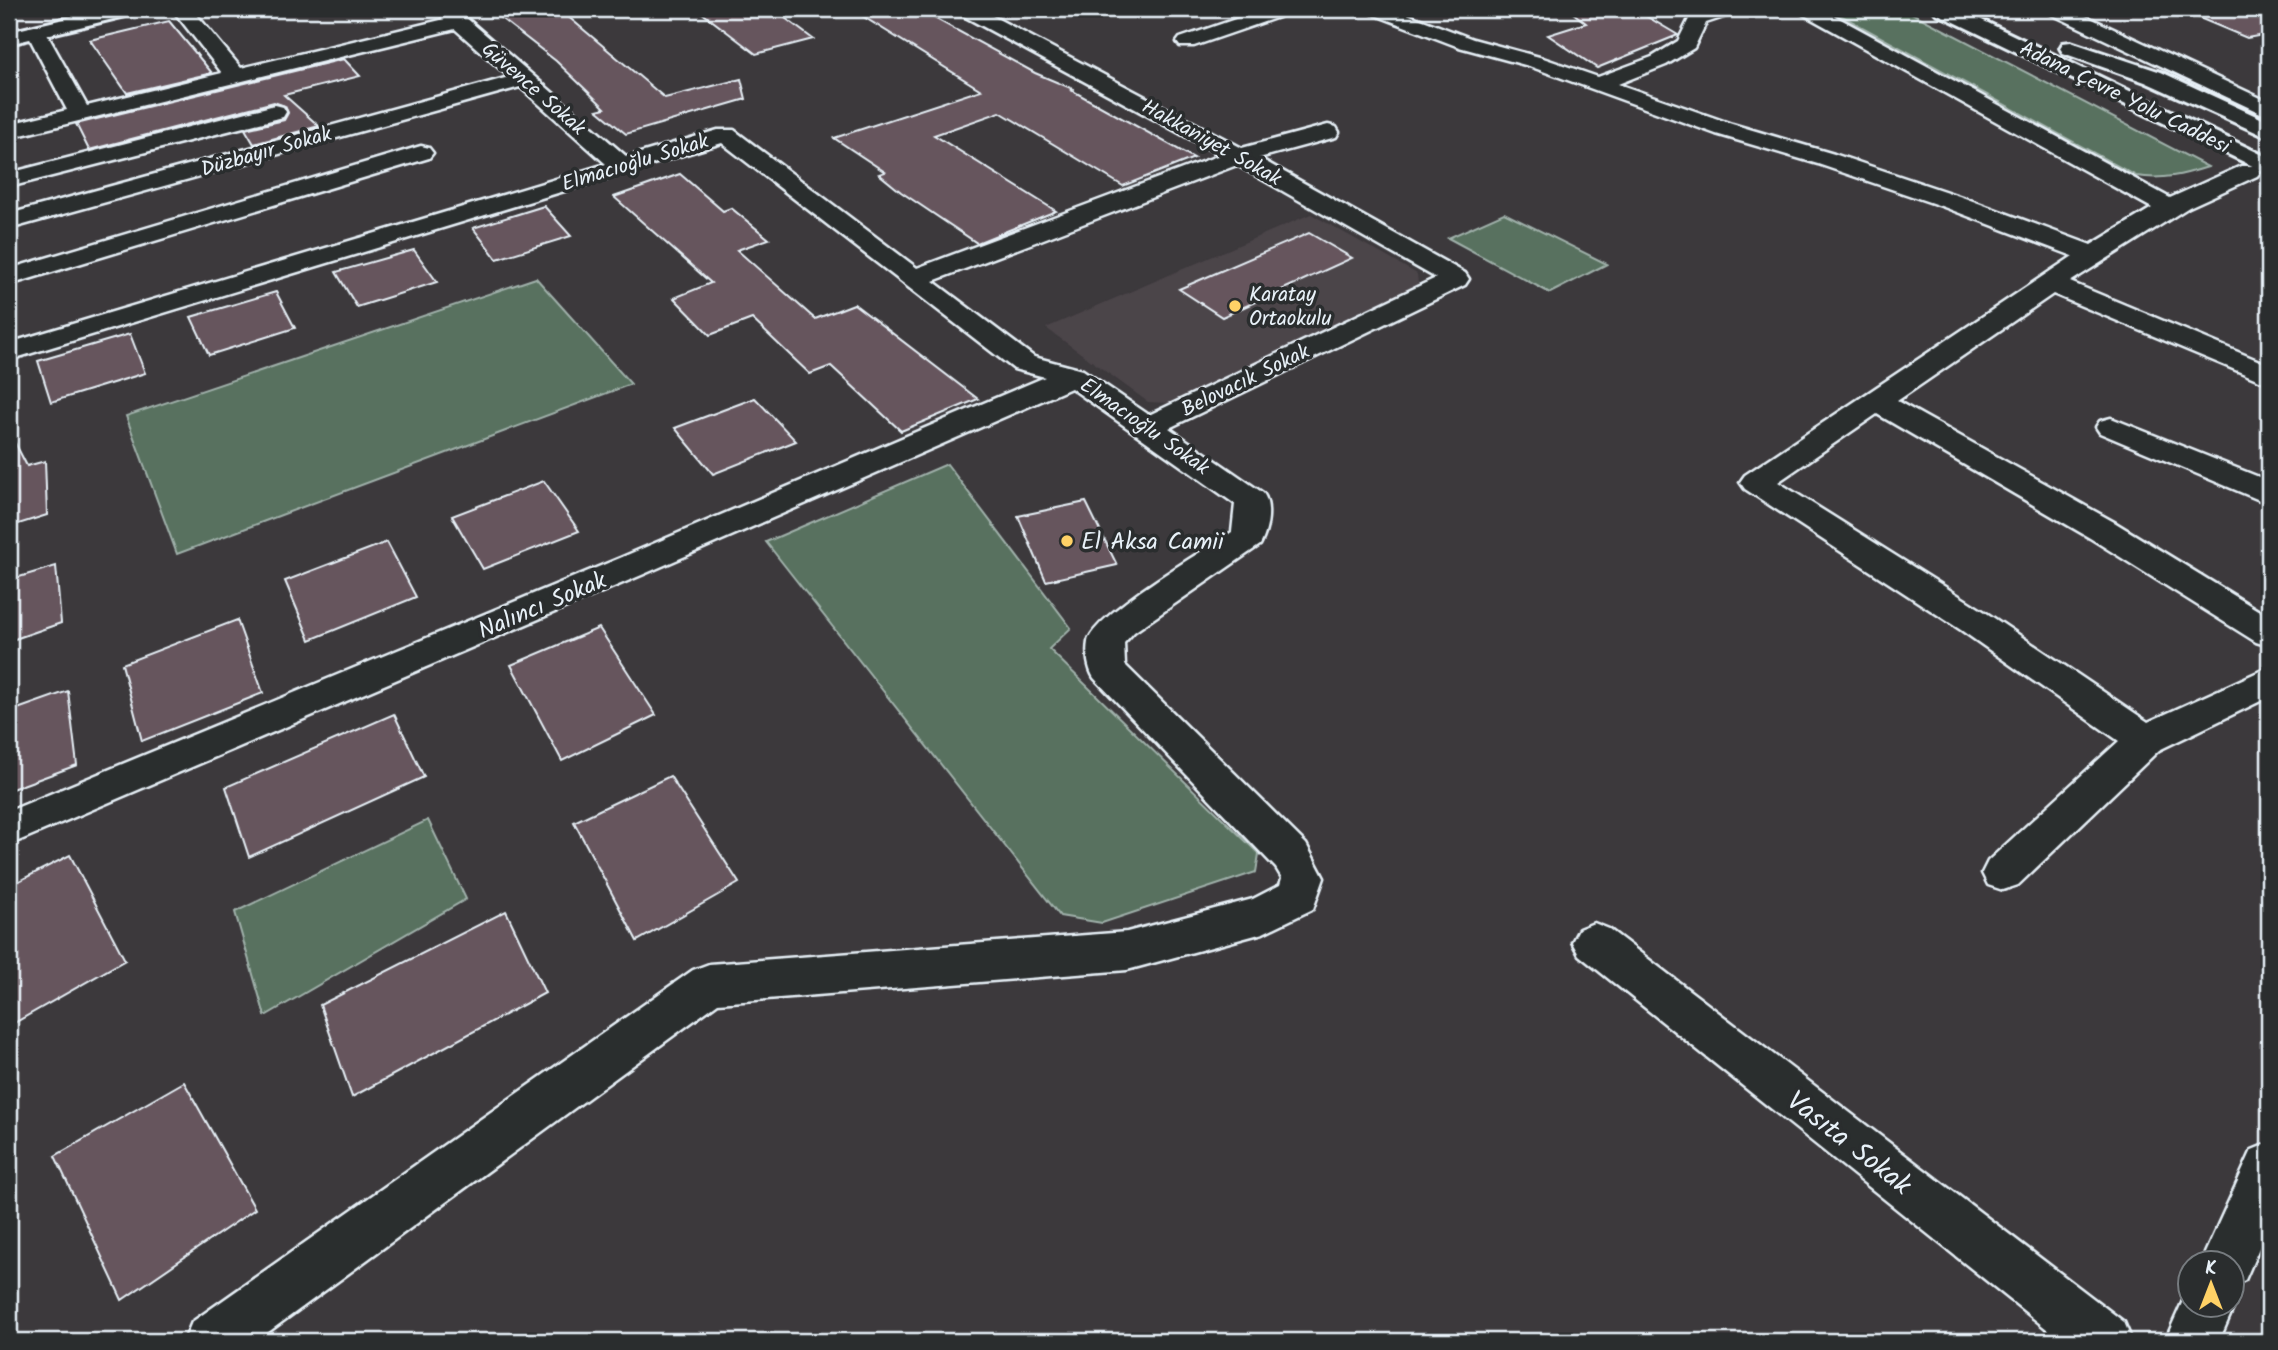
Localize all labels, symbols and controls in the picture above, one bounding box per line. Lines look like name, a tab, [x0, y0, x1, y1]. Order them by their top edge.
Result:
street label: Adana Çevre Yolu Caddesi	[2014, 33, 2236, 164]
street label: Güvence Sokak	[473, 34, 593, 144]
street label: Hakkaniyet Sokak	[1135, 91, 1287, 196]
street label: Düzbayır Sokak	[197, 118, 336, 187]
street label: Elmacıoğlu Sokak	[558, 125, 713, 201]
place label: Karatay Ortaokulu	[1249, 279, 1332, 336]
marker: Karatay Ortaokulu	[1227, 298, 1243, 314]
street label: Belovacık Sokak	[1176, 336, 1316, 427]
street label: Elmacıoğlu Sokak	[1072, 370, 1216, 484]
place label: El Aksa Camii	[1081, 523, 1225, 562]
marker: El Aksa Camii	[1059, 533, 1075, 549]
street label: Nalıncı Sokak	[472, 562, 614, 651]
street label: Vasıta Sokak	[1776, 1080, 1922, 1208]
north arrow	[2176, 1248, 2246, 1318]
text: K	[2205, 1254, 2217, 1284]

